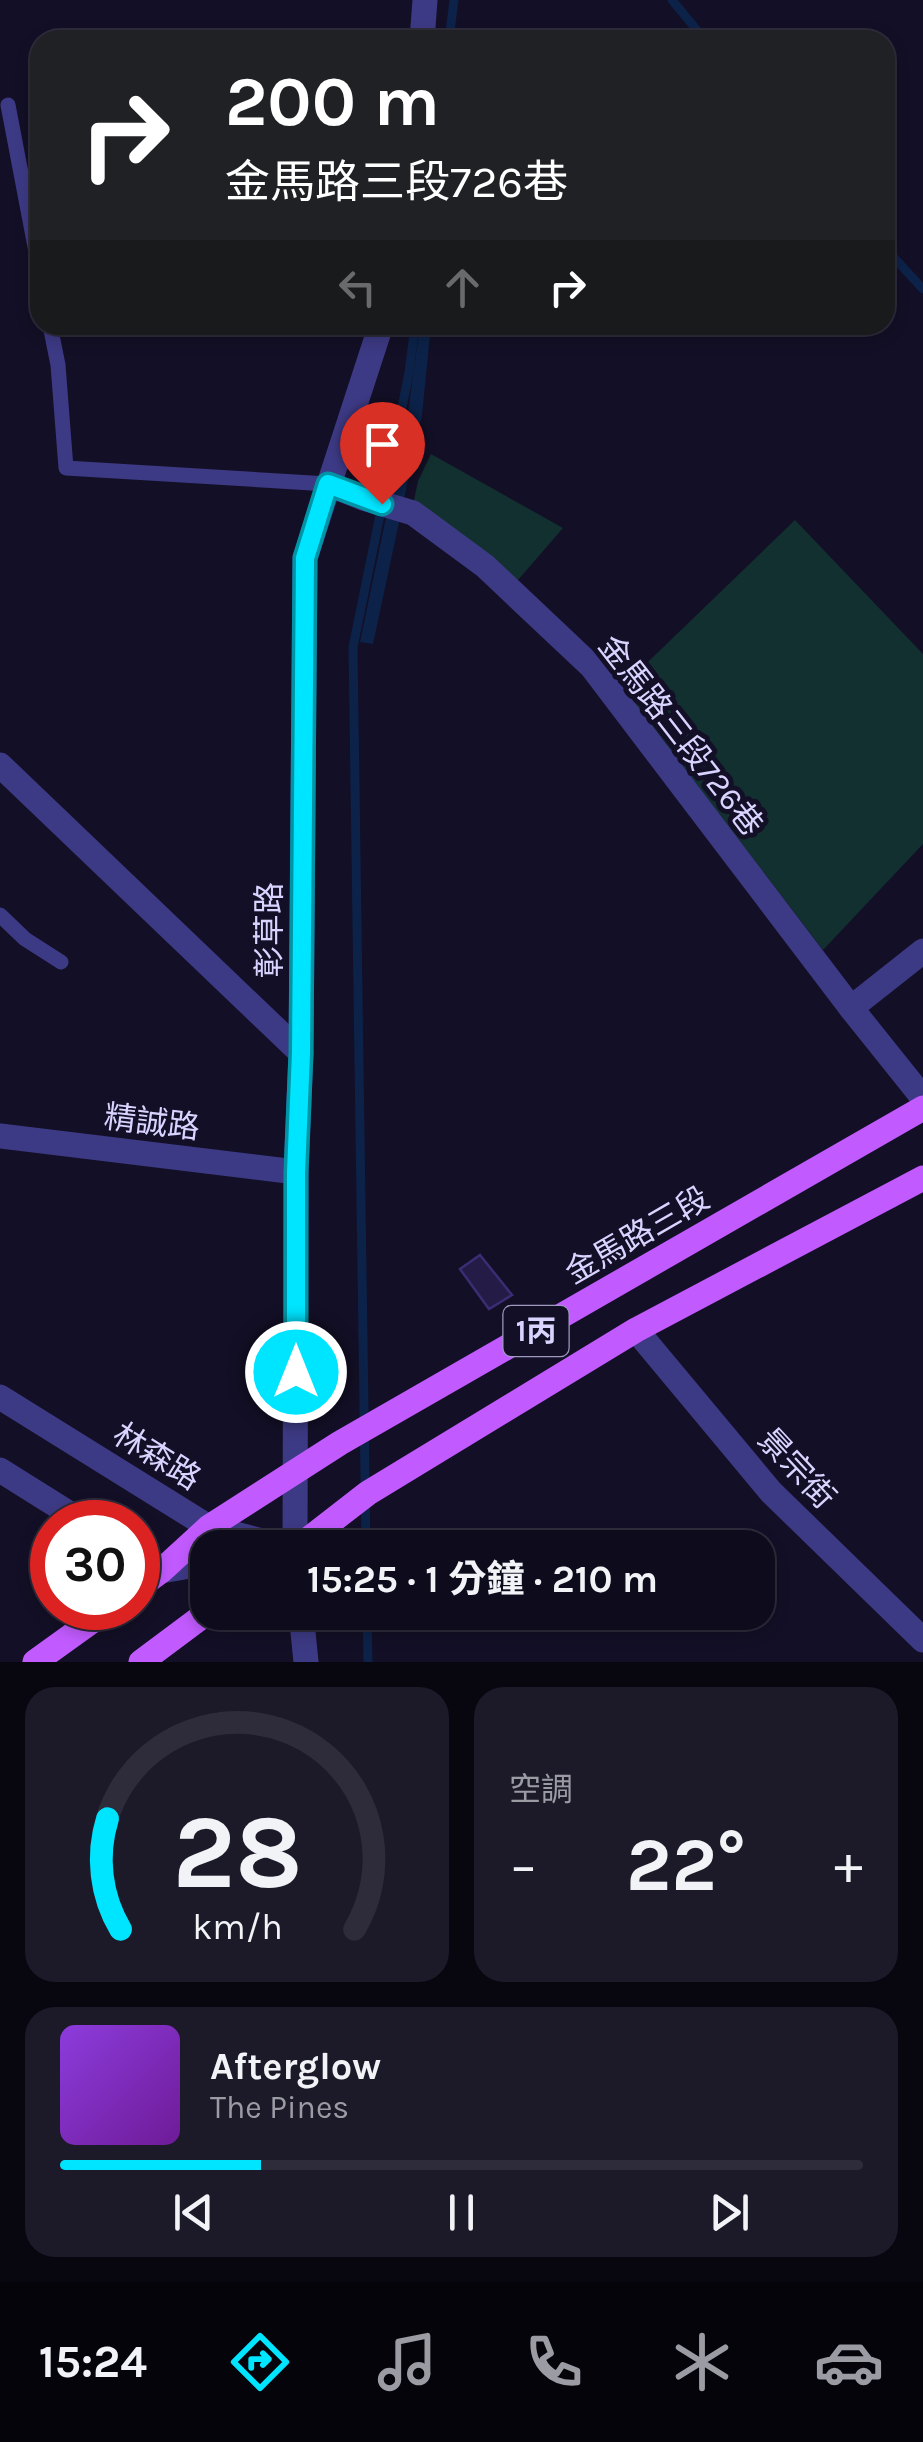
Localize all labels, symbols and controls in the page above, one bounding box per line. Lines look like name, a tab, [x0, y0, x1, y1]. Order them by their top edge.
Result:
text: 200 m	[225, 61, 440, 143]
icon: right	[60, 70, 190, 200]
text: 金馬路三段726巷	[225, 156, 568, 208]
icon: left	[330, 260, 385, 315]
icon: ahead	[435, 260, 490, 315]
icon: right	[540, 260, 595, 315]
pin	[340, 402, 425, 505]
icon: arrive	[355, 417, 410, 472]
street label: 金馬路三段726巷	[591, 628, 770, 843]
street label: 彰草路	[251, 882, 288, 978]
street label: 精誠路	[102, 1098, 202, 1147]
street label: 金馬路三段	[559, 1179, 716, 1291]
road number: 1丙	[504, 1306, 568, 1356]
position arrow	[244, 1320, 348, 1424]
street label: 林森路	[106, 1415, 207, 1498]
street label: 景宗街	[750, 1421, 843, 1516]
speed limit sign: 30	[30, 1500, 160, 1630]
text: 15:25 · 1 分鐘 · 210 m	[307, 1557, 658, 1602]
text: 空調	[509, 1771, 573, 1808]
text: 28	[172, 1792, 302, 1913]
text: 22°	[626, 1821, 746, 1909]
text: −	[509, 1833, 538, 1897]
text: +	[834, 1833, 863, 1897]
text: km/h	[192, 1906, 282, 1948]
text: Afterglow	[210, 2044, 381, 2089]
text: The Pines	[210, 2089, 349, 2126]
icon: previous	[166, 2185, 221, 2240]
icon: pause	[434, 2185, 489, 2240]
icon: next	[702, 2185, 757, 2240]
icon: directions	[225, 2327, 295, 2397]
icon: music	[372, 2327, 442, 2397]
icon: phone	[519, 2327, 589, 2397]
icon: climate	[667, 2327, 737, 2397]
icon: car	[814, 2327, 884, 2397]
text: 15:24	[39, 2336, 147, 2388]

